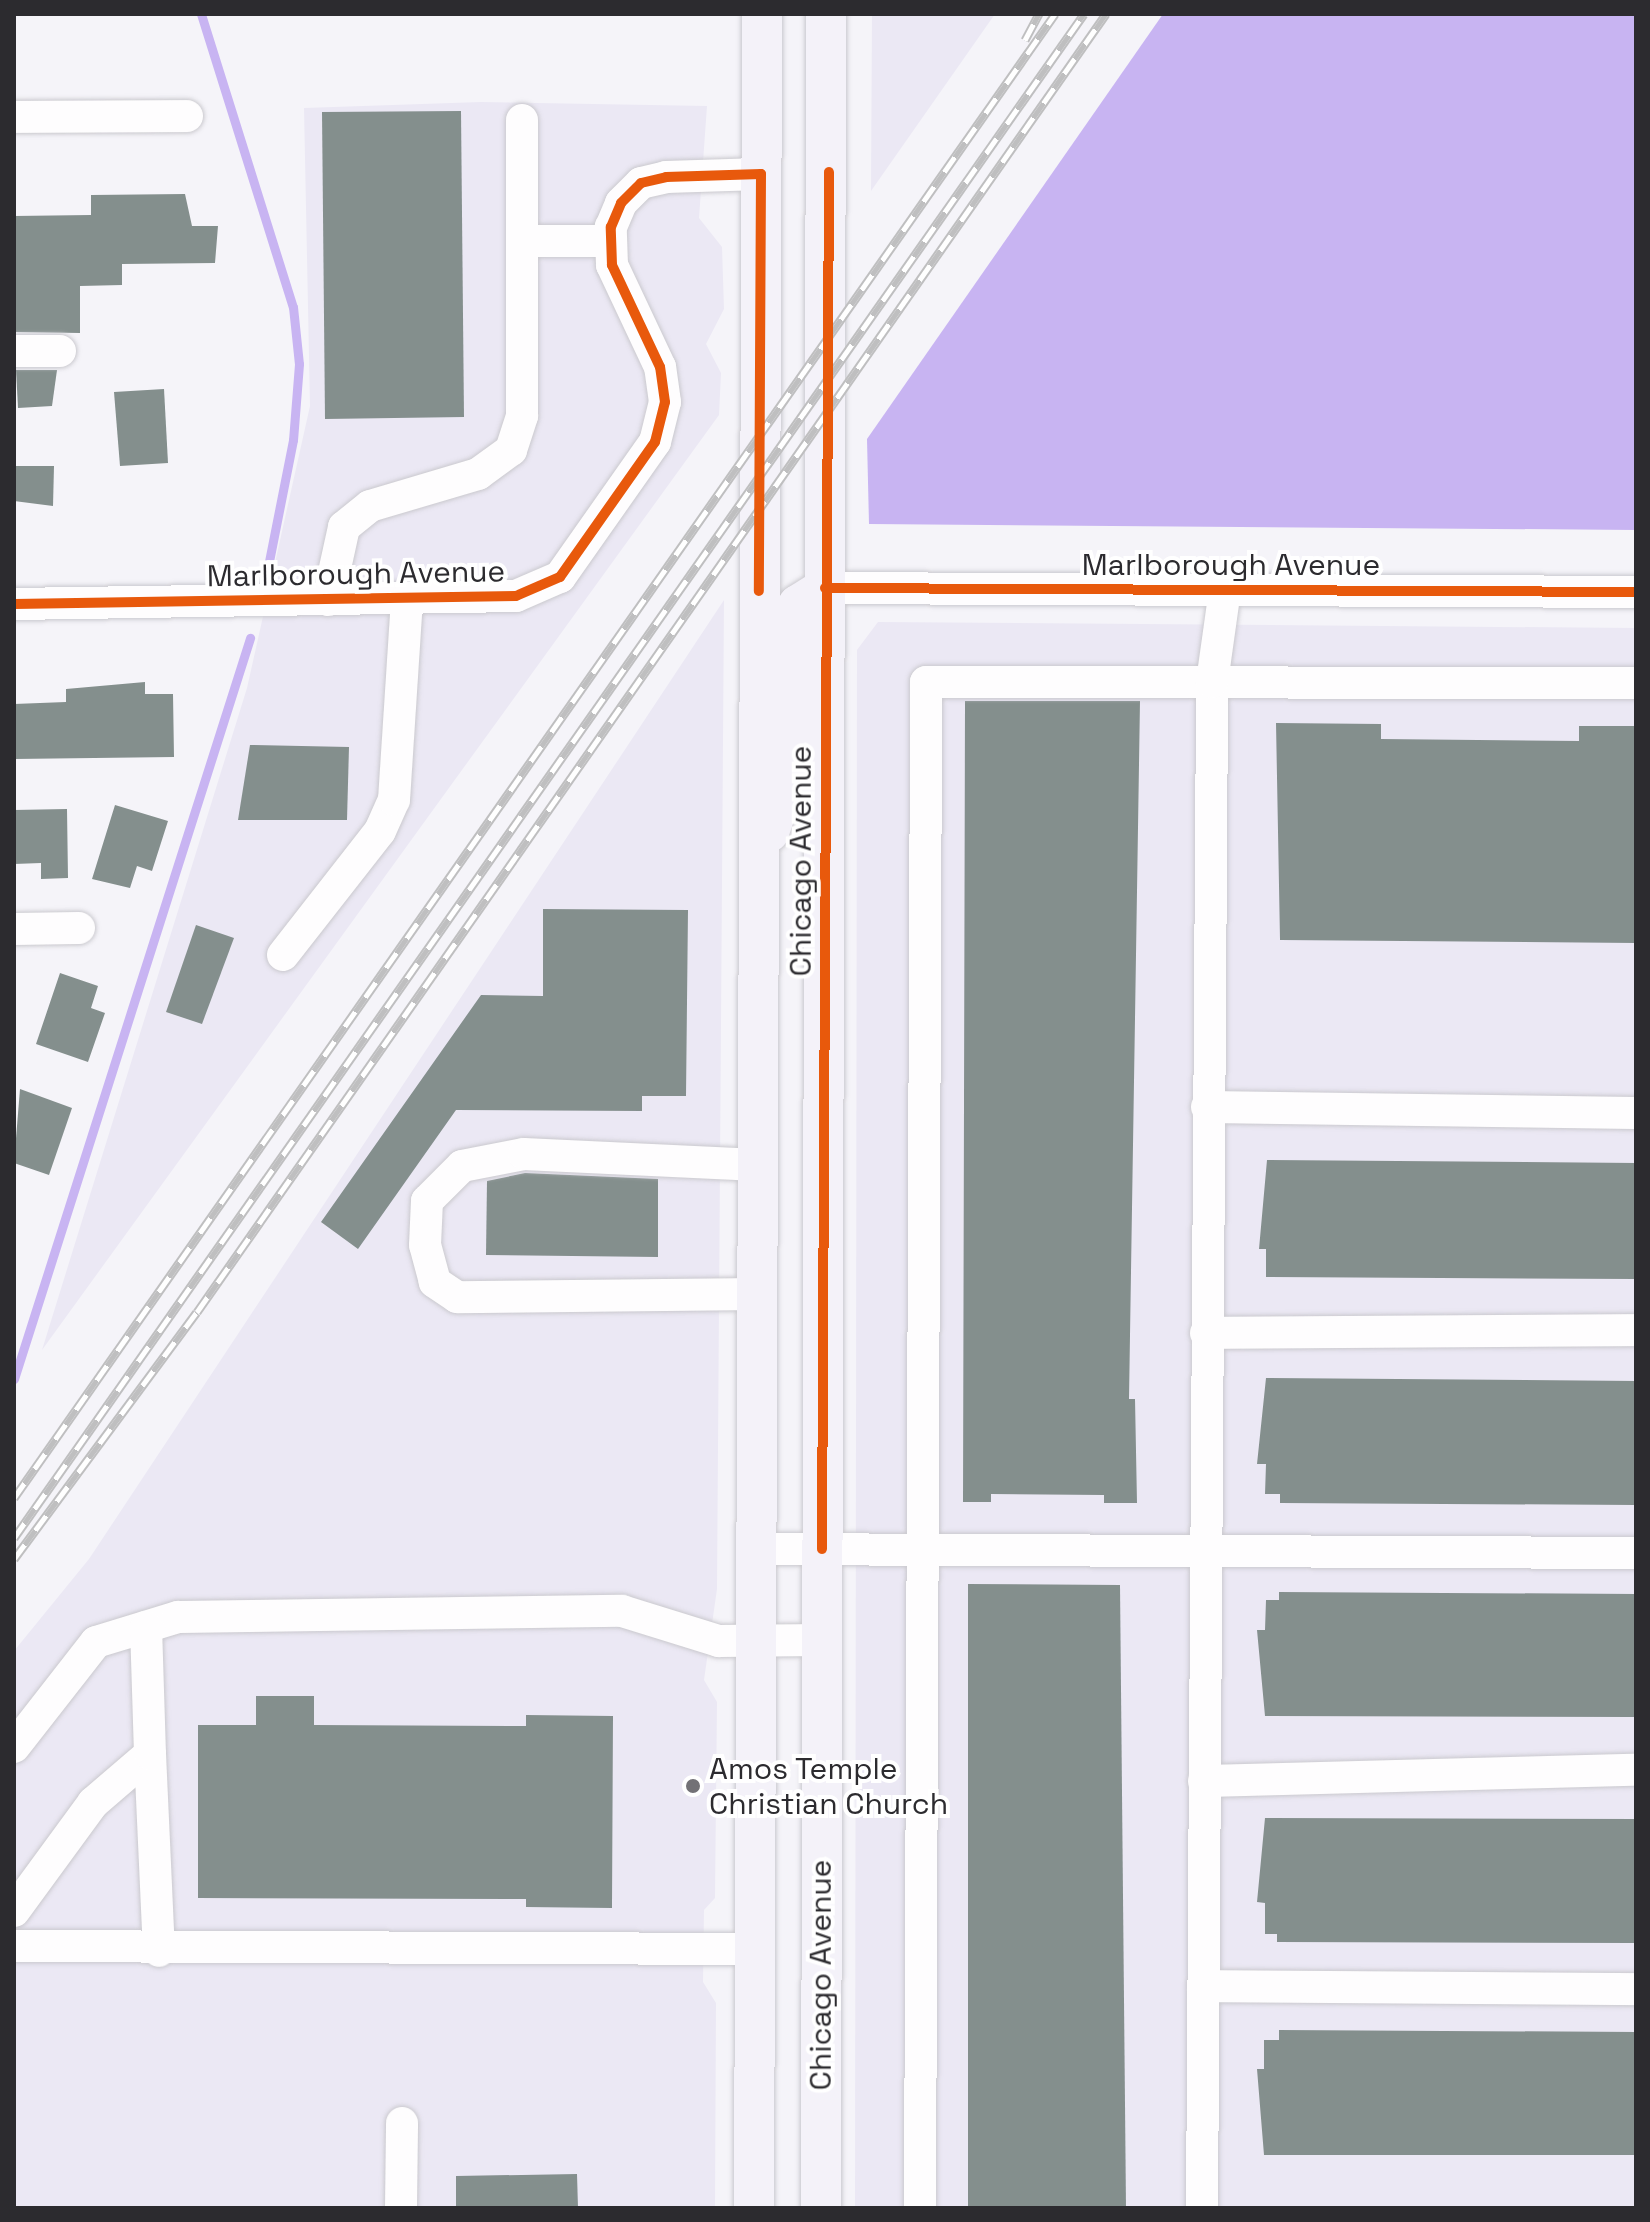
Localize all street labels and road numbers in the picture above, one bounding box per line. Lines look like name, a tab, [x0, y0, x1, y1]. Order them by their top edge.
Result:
street label: Marlborough Avenue	[1082, 547, 1380, 583]
street label: Marlborough Avenue	[206, 553, 506, 595]
street label: Chicago Avenue	[783, 745, 819, 977]
street label: Chicago Avenue	[803, 1859, 839, 2091]

